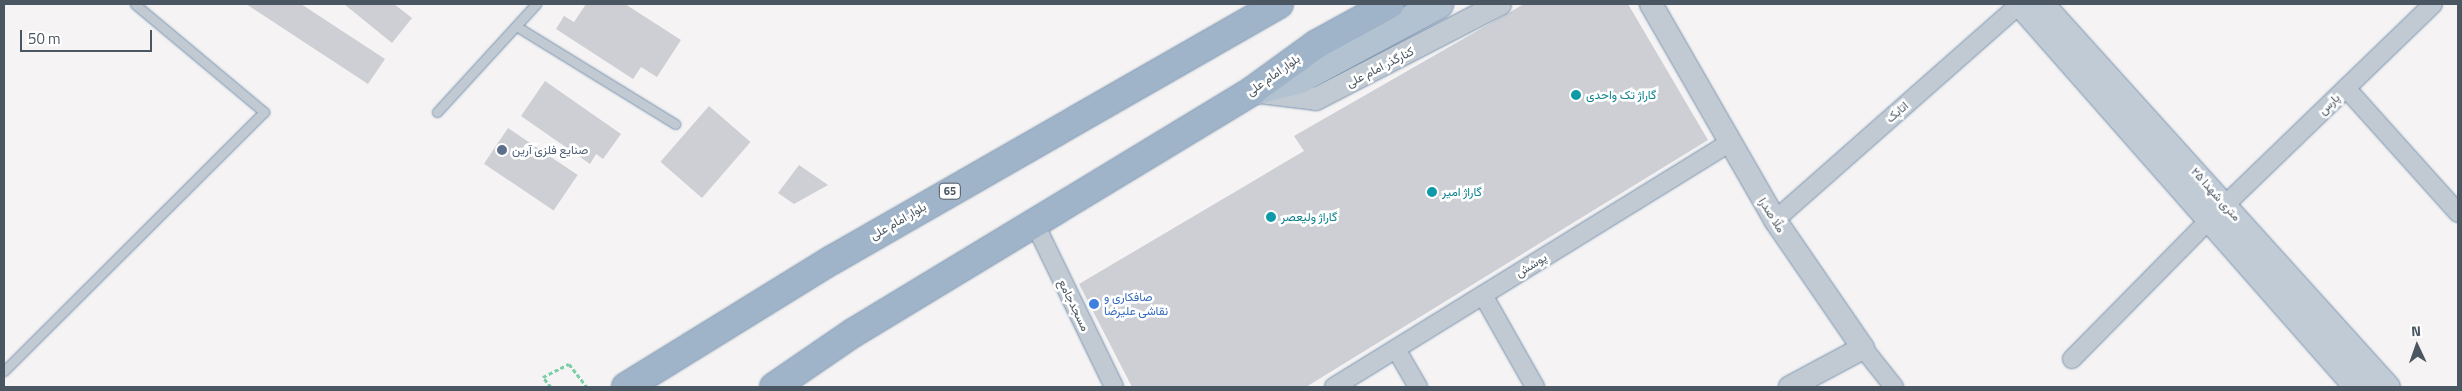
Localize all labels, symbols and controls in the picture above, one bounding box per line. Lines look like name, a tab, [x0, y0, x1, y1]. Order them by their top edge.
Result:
scale bar	[22, 20, 155, 52]
text: 50 m	[28, 27, 61, 50]
street label: کنارگذر امام علی	[1344, 44, 1416, 90]
street label: بلوار امام علی	[1243, 51, 1303, 99]
place label: گاراژ تک واحدی	[1586, 88, 1656, 102]
marker: گاراژ تک واحدی	[1570, 89, 1582, 101]
street label: پارس	[2315, 90, 2343, 118]
street label: اتابک	[1883, 98, 1911, 126]
place label: صنایع فلزی آرین	[512, 143, 588, 157]
marker: صنایع فلزی آرین	[496, 144, 508, 156]
street label: ۲۵ متری شهدا	[2188, 164, 2244, 224]
road number: 65	[939, 182, 961, 200]
place label: گاراژ امیر	[1442, 185, 1482, 199]
marker: گاراژ امیر	[1426, 186, 1438, 198]
street label: ملّا صدرا	[1756, 195, 1788, 235]
street label: بلوار امام علی	[867, 199, 929, 243]
place label: گاراژ ولیعصر	[1281, 210, 1337, 224]
marker: گاراژ ولیعصر	[1265, 211, 1277, 223]
street label: پوشش	[1513, 250, 1549, 280]
street label: مسجدجامع	[1055, 277, 1093, 333]
place label: صافکاری و نقاشی عليرضا	[1104, 290, 1168, 318]
marker: صافکاری و نقاشی عليرضا	[1088, 298, 1100, 310]
text: N	[2411, 320, 2422, 341]
north arrow	[2392, 321, 2442, 371]

